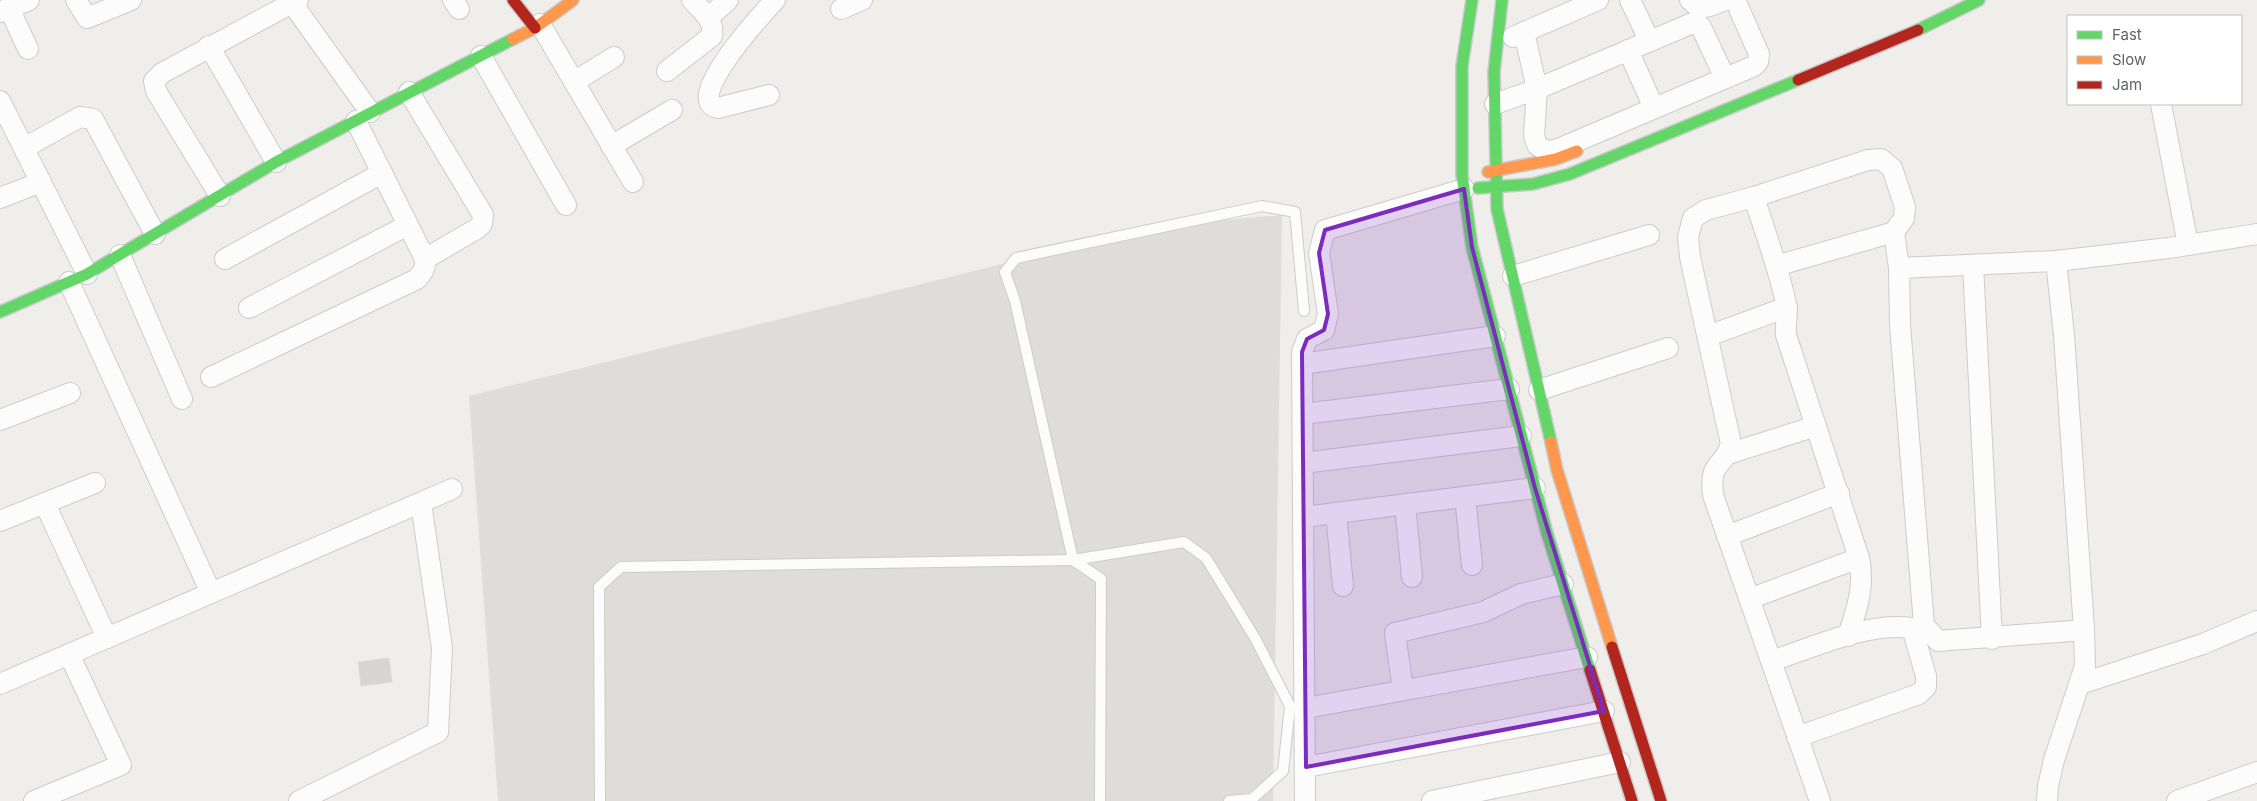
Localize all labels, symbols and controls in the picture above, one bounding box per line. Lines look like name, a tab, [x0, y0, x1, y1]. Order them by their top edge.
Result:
legend	[2067, 15, 2242, 105]
text: Fast	[2112, 25, 2142, 44]
text: Slow	[2112, 50, 2146, 69]
text: Jam	[2112, 75, 2142, 94]

